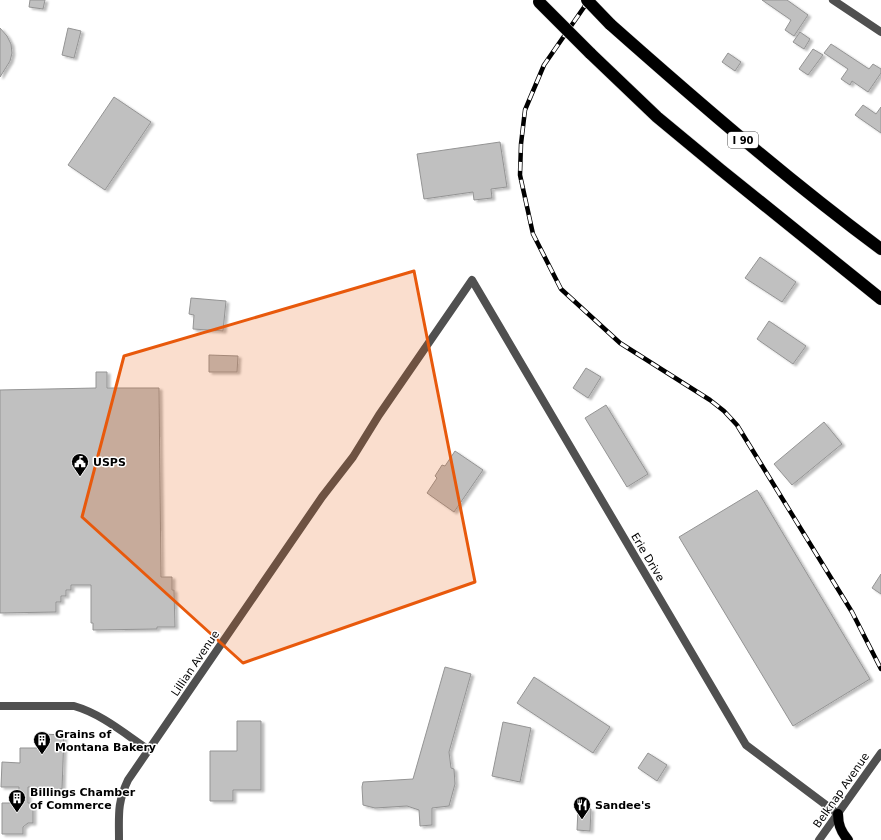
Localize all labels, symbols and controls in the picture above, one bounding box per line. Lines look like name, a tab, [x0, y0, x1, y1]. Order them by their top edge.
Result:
road number: I 90	[728, 132, 758, 148]
public building icon: USPS	[70, 452, 90, 477]
place label: USPS	[93, 456, 126, 469]
street label: Erie Drive	[628, 531, 667, 584]
street label: Lillian Avenue	[169, 628, 222, 699]
place label: Grains of Montana Bakery	[55, 728, 156, 754]
building icon: Grains of Montana Bakery	[32, 730, 52, 755]
street label: Belknap Avenue	[811, 750, 872, 830]
place label: Billings Chamber of Commerce	[30, 786, 136, 812]
building icon: Billings Chamber of Commerce	[7, 788, 27, 813]
restaurant icon: Sandee's	[572, 795, 592, 820]
place label: Sandee's	[595, 799, 651, 812]

